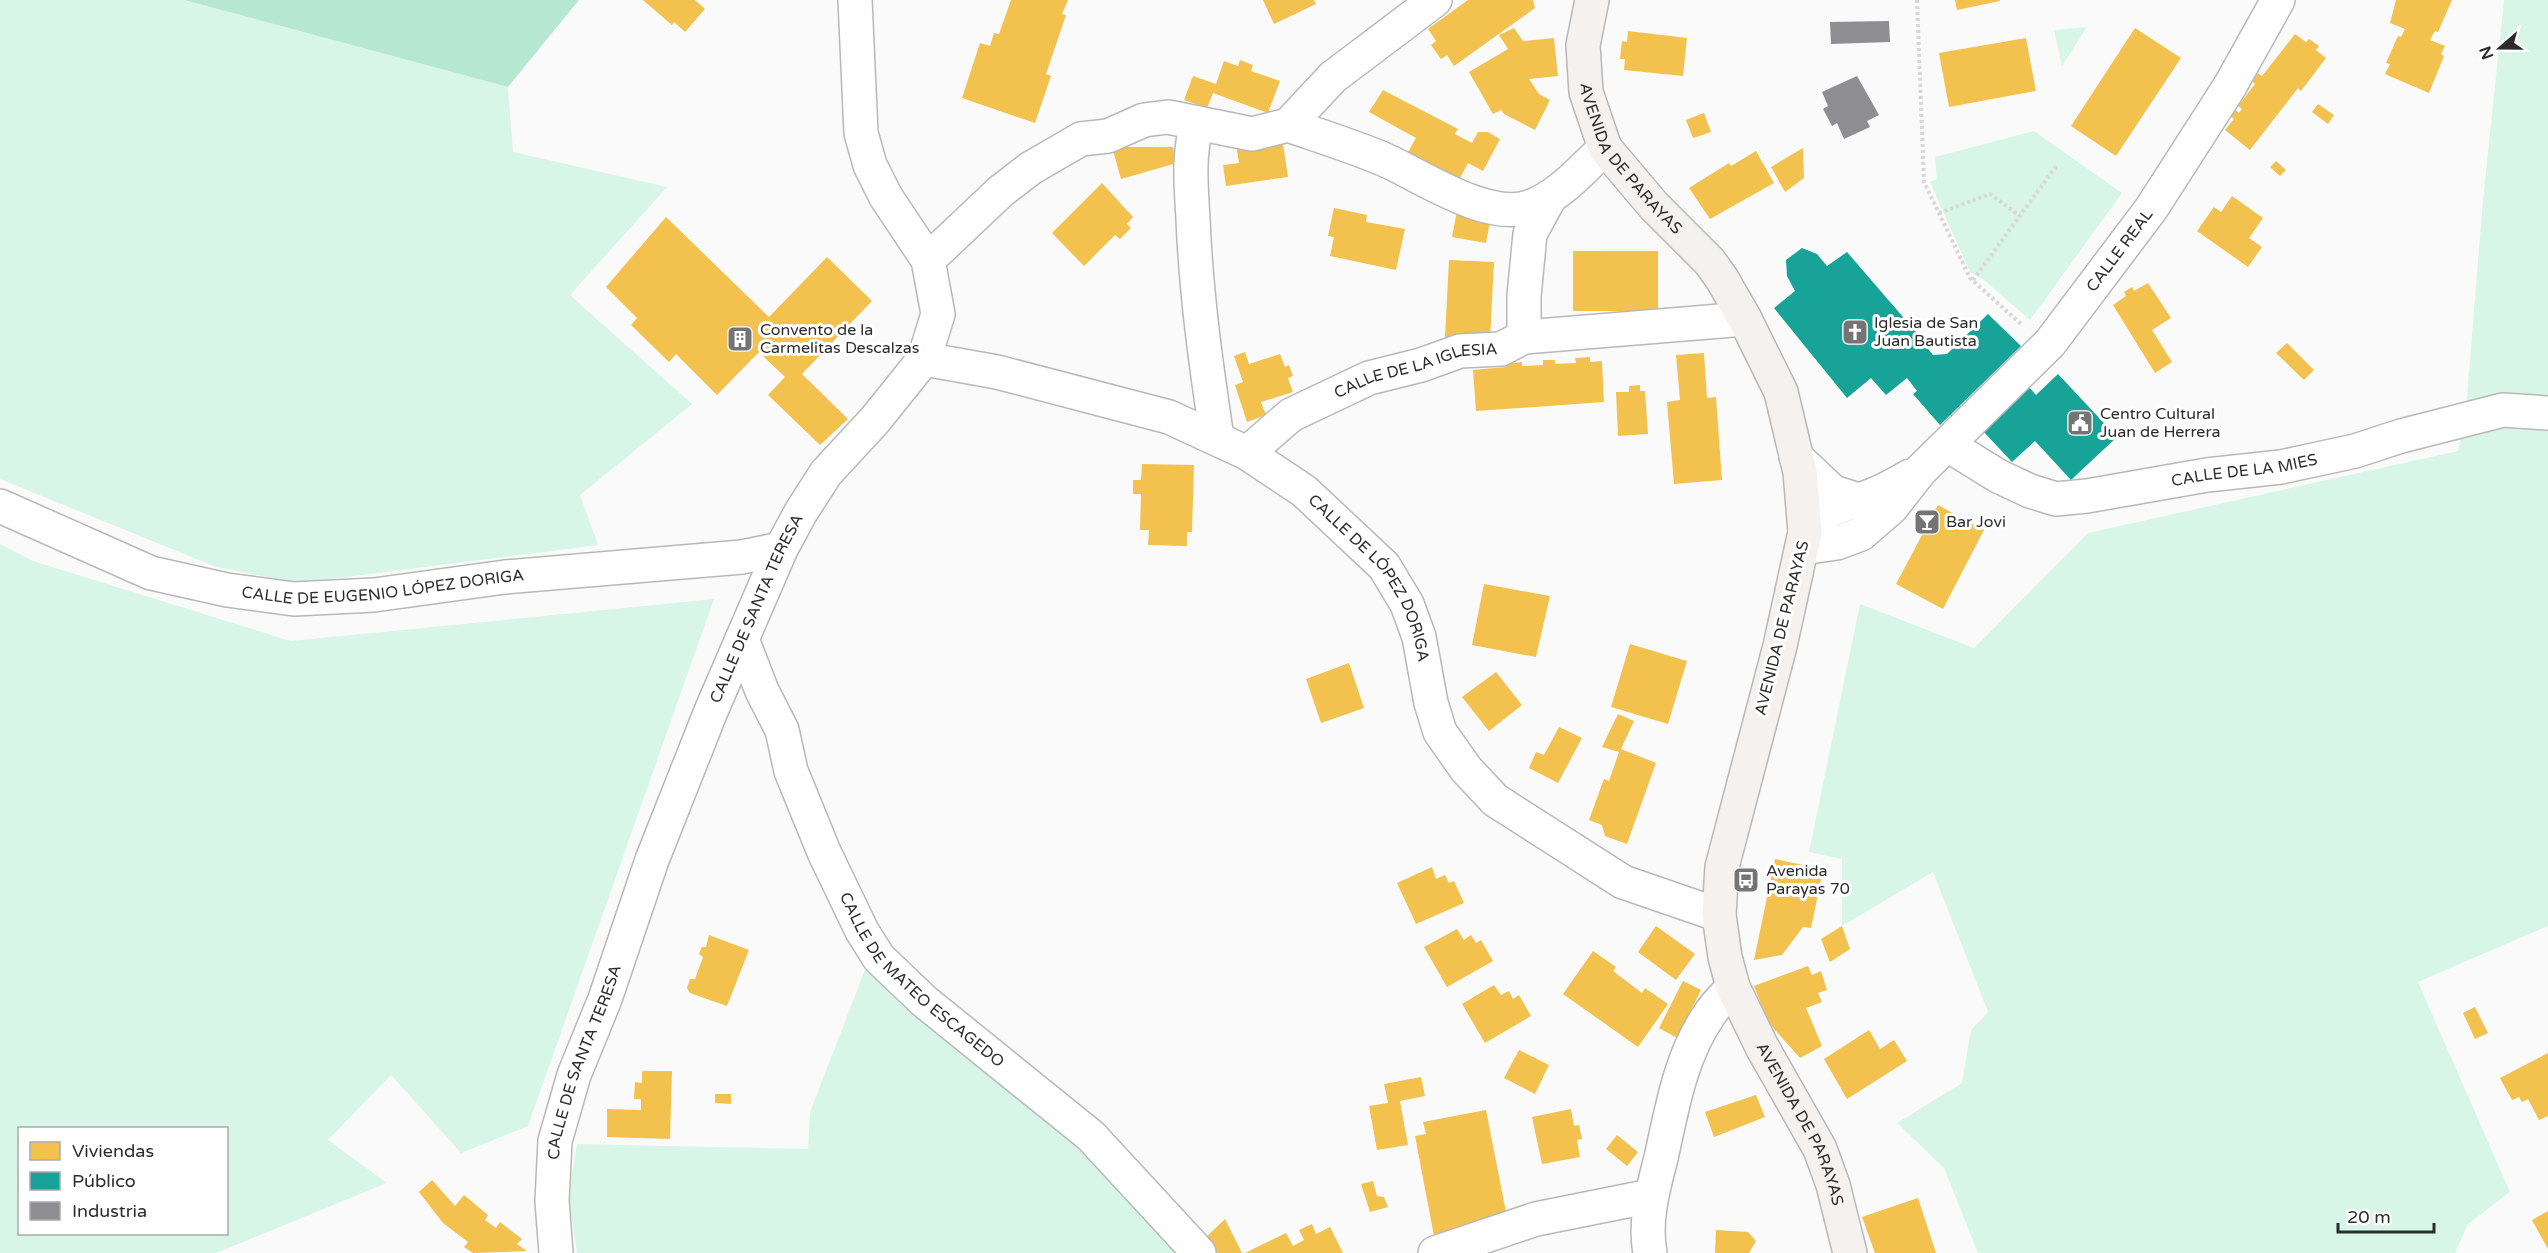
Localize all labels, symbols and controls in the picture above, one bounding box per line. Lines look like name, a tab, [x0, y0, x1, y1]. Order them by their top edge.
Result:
north arrow	[2470, 18, 2530, 78]
text: N	[2475, 43, 2498, 62]
street label: AVENIDA DE PARAYAS	[1575, 83, 1687, 239]
street label: CALLE REAL	[2082, 205, 2157, 296]
place label: Iglesia de San Juan Bautista	[1874, 313, 1978, 351]
church icon: Iglesia de San Juan Bautista	[1840, 317, 1870, 347]
place label: Convento de la Carmelitas Descalzas	[760, 320, 920, 358]
building icon: Convento de la Carmelitas Descalzas	[725, 324, 755, 354]
street label: CALLE DE LA IGLESIA	[1331, 339, 1498, 403]
place label: Centro Cultural Juan de Herrera	[2100, 404, 2221, 442]
public building icon: Centro Cultural Juan de Herrera	[2065, 408, 2095, 438]
street label: CALLE DE LA MIES	[2170, 449, 2319, 491]
street label: CALLE DE LÓPEZ DORIGA	[1304, 490, 1433, 663]
bar icon: Bar Jovi	[1912, 507, 1942, 537]
street label: CALLE DE SANTA TERESA	[706, 511, 808, 706]
place label: Bar Jovi	[1946, 512, 2006, 532]
street label: AVENIDA DE PARAYAS	[1751, 538, 1813, 718]
street label: CALLE DE EUGENIO LÓPEZ DORIGA	[240, 565, 525, 609]
place label: Avenida Parayas 70	[1766, 861, 1850, 899]
bus stop icon: Avenida Parayas 70	[1731, 865, 1761, 895]
street label: CALLE DE MATEO ESCAGEDO	[835, 889, 1008, 1072]
street label: CALLE DE SANTA TERESA	[544, 962, 626, 1160]
street label: AVENIDA DE PARAYAS	[1752, 1039, 1848, 1208]
legend	[18, 1127, 228, 1235]
text: Viviendas	[72, 1140, 154, 1162]
text: Público	[72, 1170, 136, 1192]
scale bar	[2338, 1196, 2434, 1234]
text: Industria	[72, 1200, 147, 1222]
text: 20 m	[2347, 1206, 2391, 1228]

